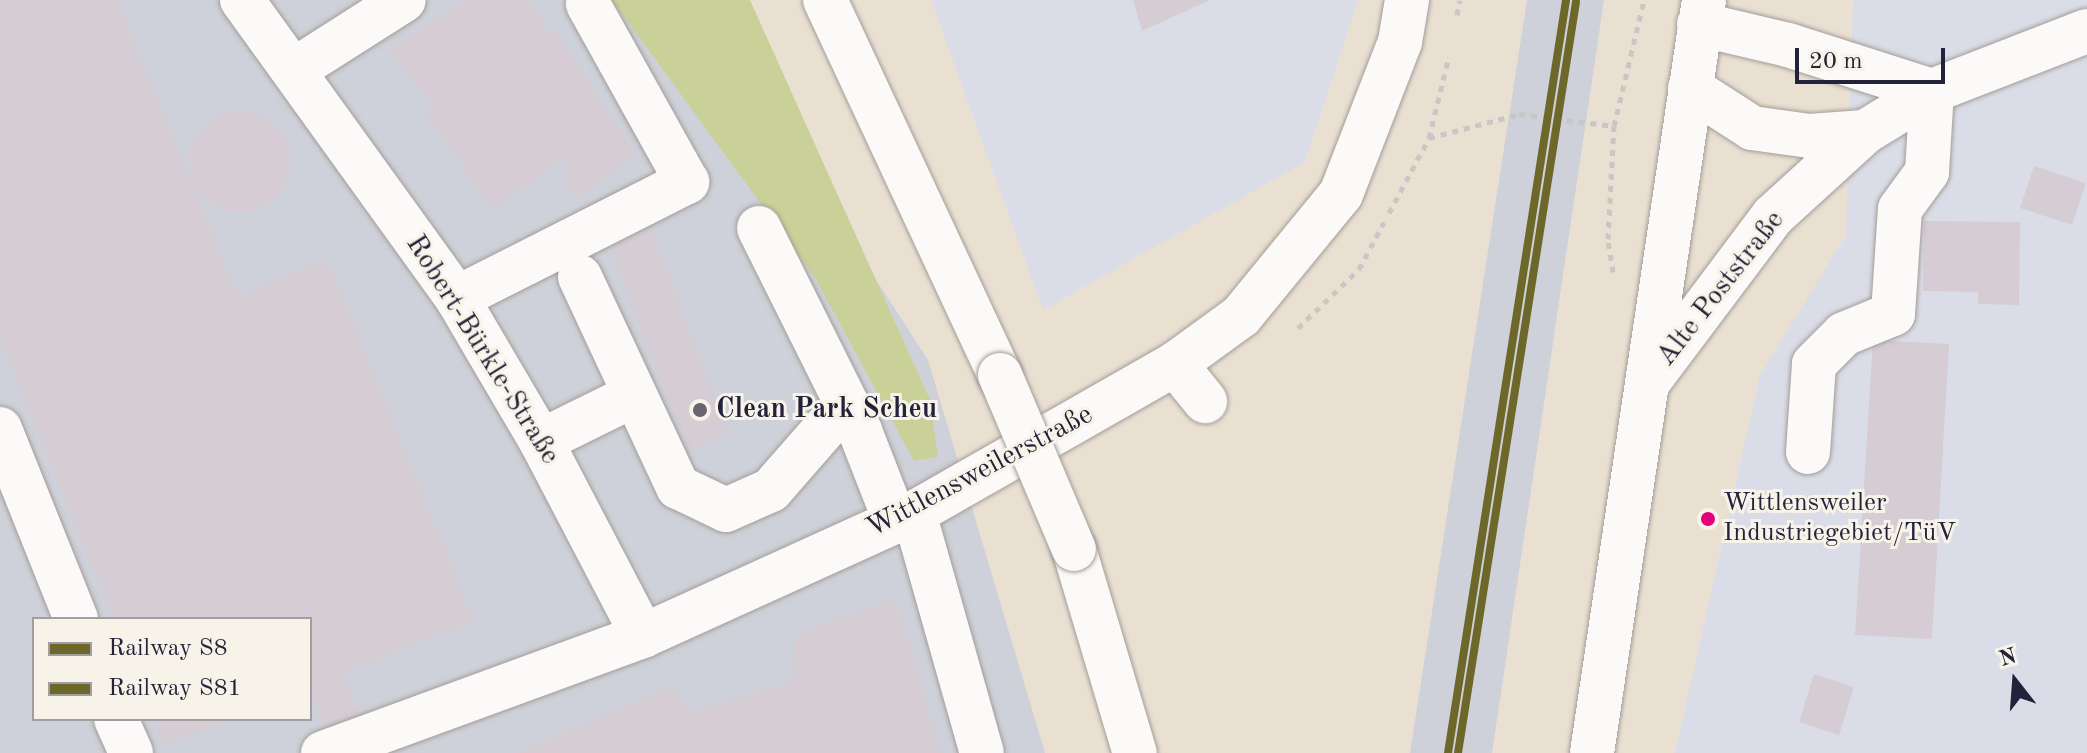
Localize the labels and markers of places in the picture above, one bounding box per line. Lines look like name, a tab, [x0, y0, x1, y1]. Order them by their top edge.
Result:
place label: Clean Park Scheu	[716, 393, 937, 427]
marker: Clean Park Scheu	[691, 401, 709, 419]
place label: Wittlensweiler Industriegebiet/TüV	[1723, 488, 1956, 550]
marker: Wittlensweiler Industriegebiet/TüV	[1700, 511, 1716, 527]

